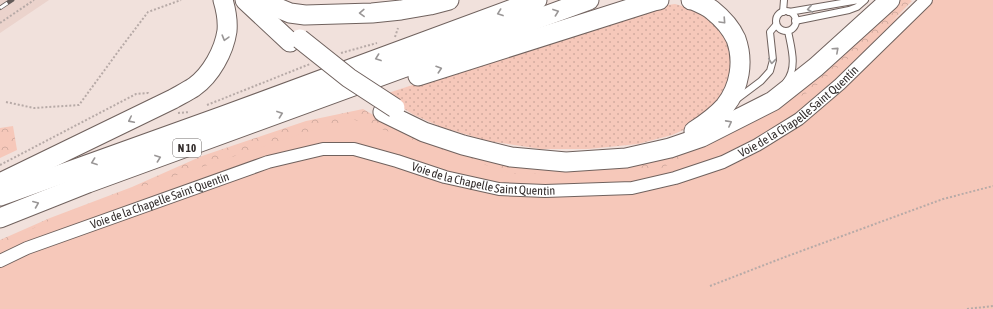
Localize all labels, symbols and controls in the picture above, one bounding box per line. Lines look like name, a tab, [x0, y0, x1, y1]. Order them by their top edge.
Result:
one-way arrow	[807, 4, 813, 12]
one-way arrow	[359, 9, 365, 17]
one-way arrow	[497, 9, 504, 17]
one-way arrow	[552, 9, 559, 17]
one-way arrow	[718, 16, 726, 24]
one-way arrow	[221, 35, 230, 42]
one-way arrow	[831, 47, 839, 54]
one-way arrow	[375, 54, 382, 62]
one-way arrow	[767, 58, 776, 64]
street label: Voie de la Chapelle Saint Quentin	[736, 63, 861, 160]
one-way arrow	[435, 65, 442, 74]
one-way arrow	[276, 110, 283, 118]
one-way arrow	[128, 115, 135, 122]
one-way arrow	[725, 120, 733, 128]
road number: N 10	[173, 139, 201, 157]
one-way arrow	[154, 154, 161, 163]
one-way arrow	[91, 157, 98, 165]
street label: Voie de la Chapelle Saint Quentin	[410, 159, 555, 198]
street label: Voie de la Chapelle Saint Quentin	[89, 169, 231, 232]
one-way arrow	[32, 201, 40, 209]

